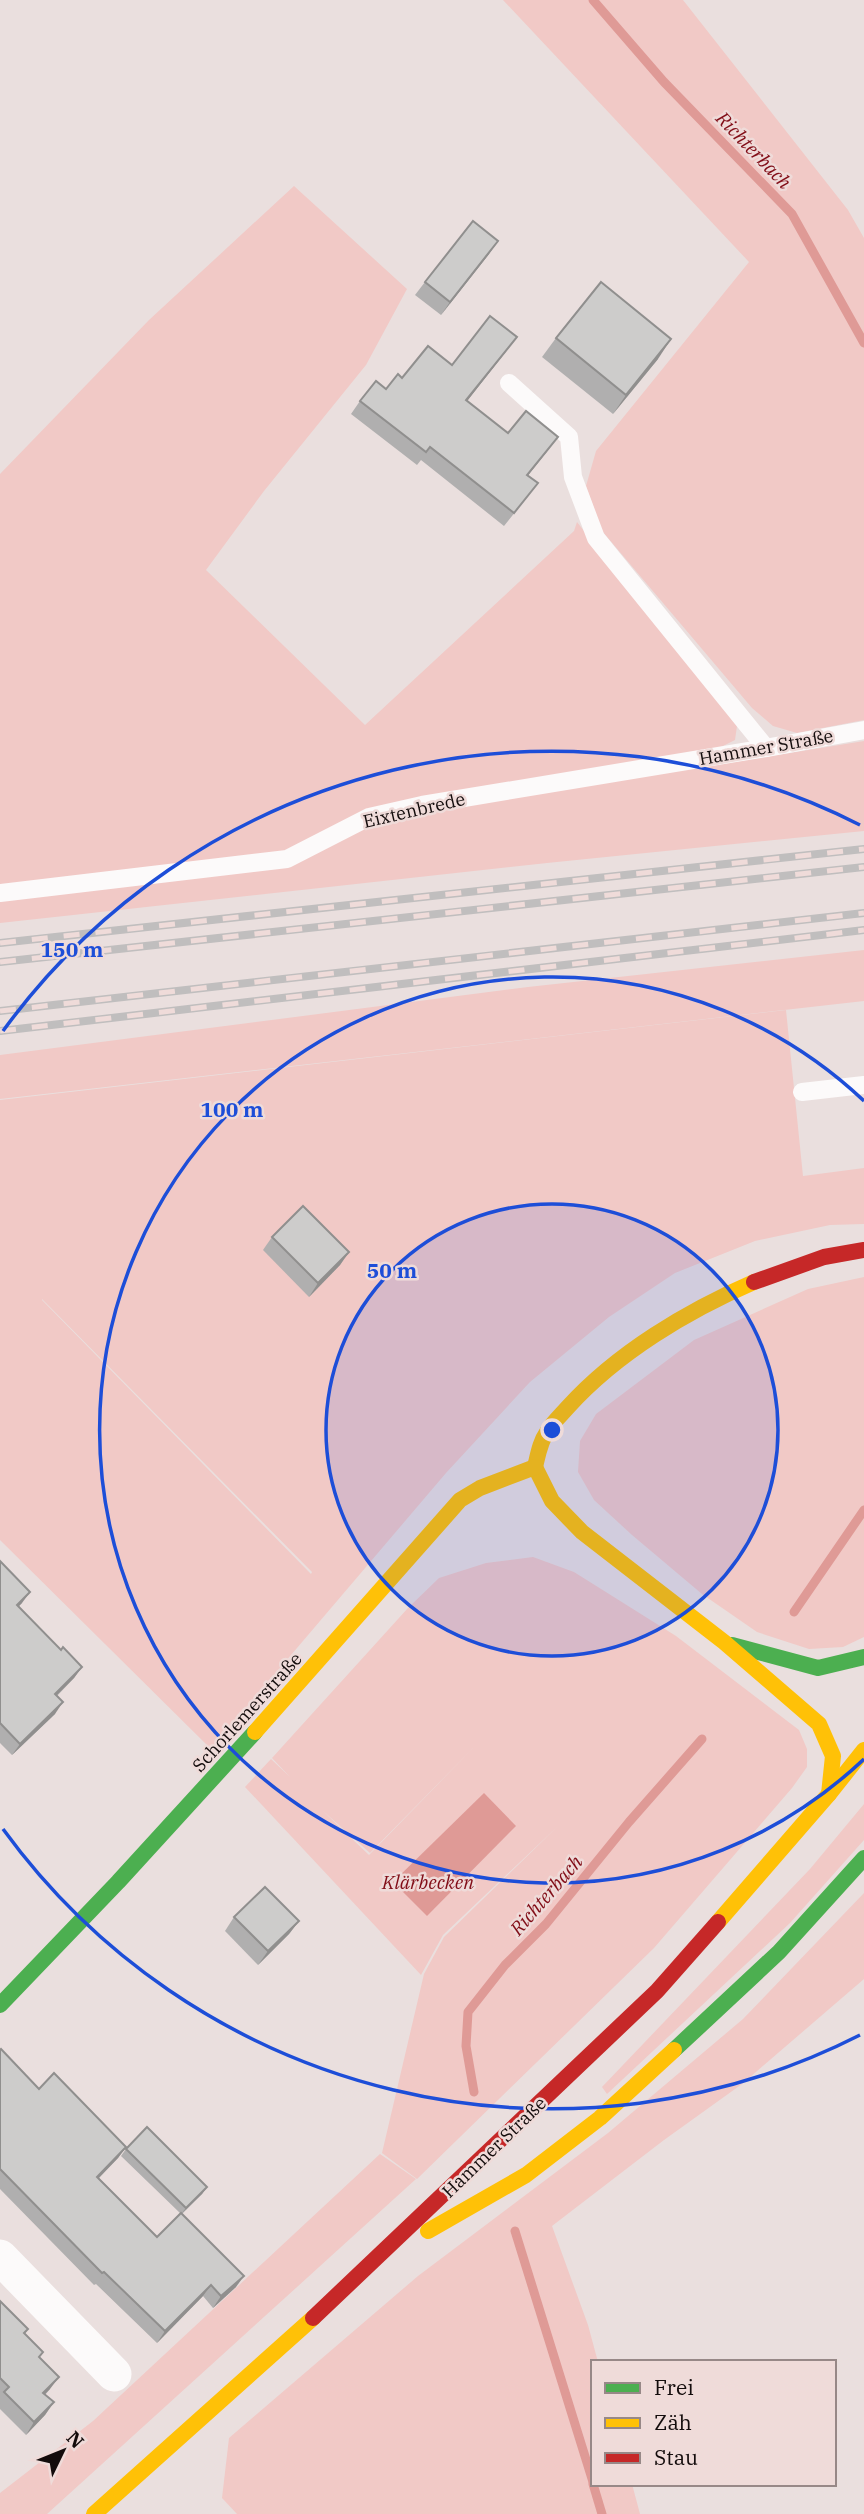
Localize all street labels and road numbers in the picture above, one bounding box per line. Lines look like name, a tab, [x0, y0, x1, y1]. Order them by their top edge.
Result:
street label: Hammer Straße	[697, 724, 835, 770]
street label: Eixtenbrede	[361, 787, 467, 833]
street label: Schorlemerstraße	[187, 1647, 307, 1777]
street label: Hammer Straße	[437, 2091, 551, 2203]

